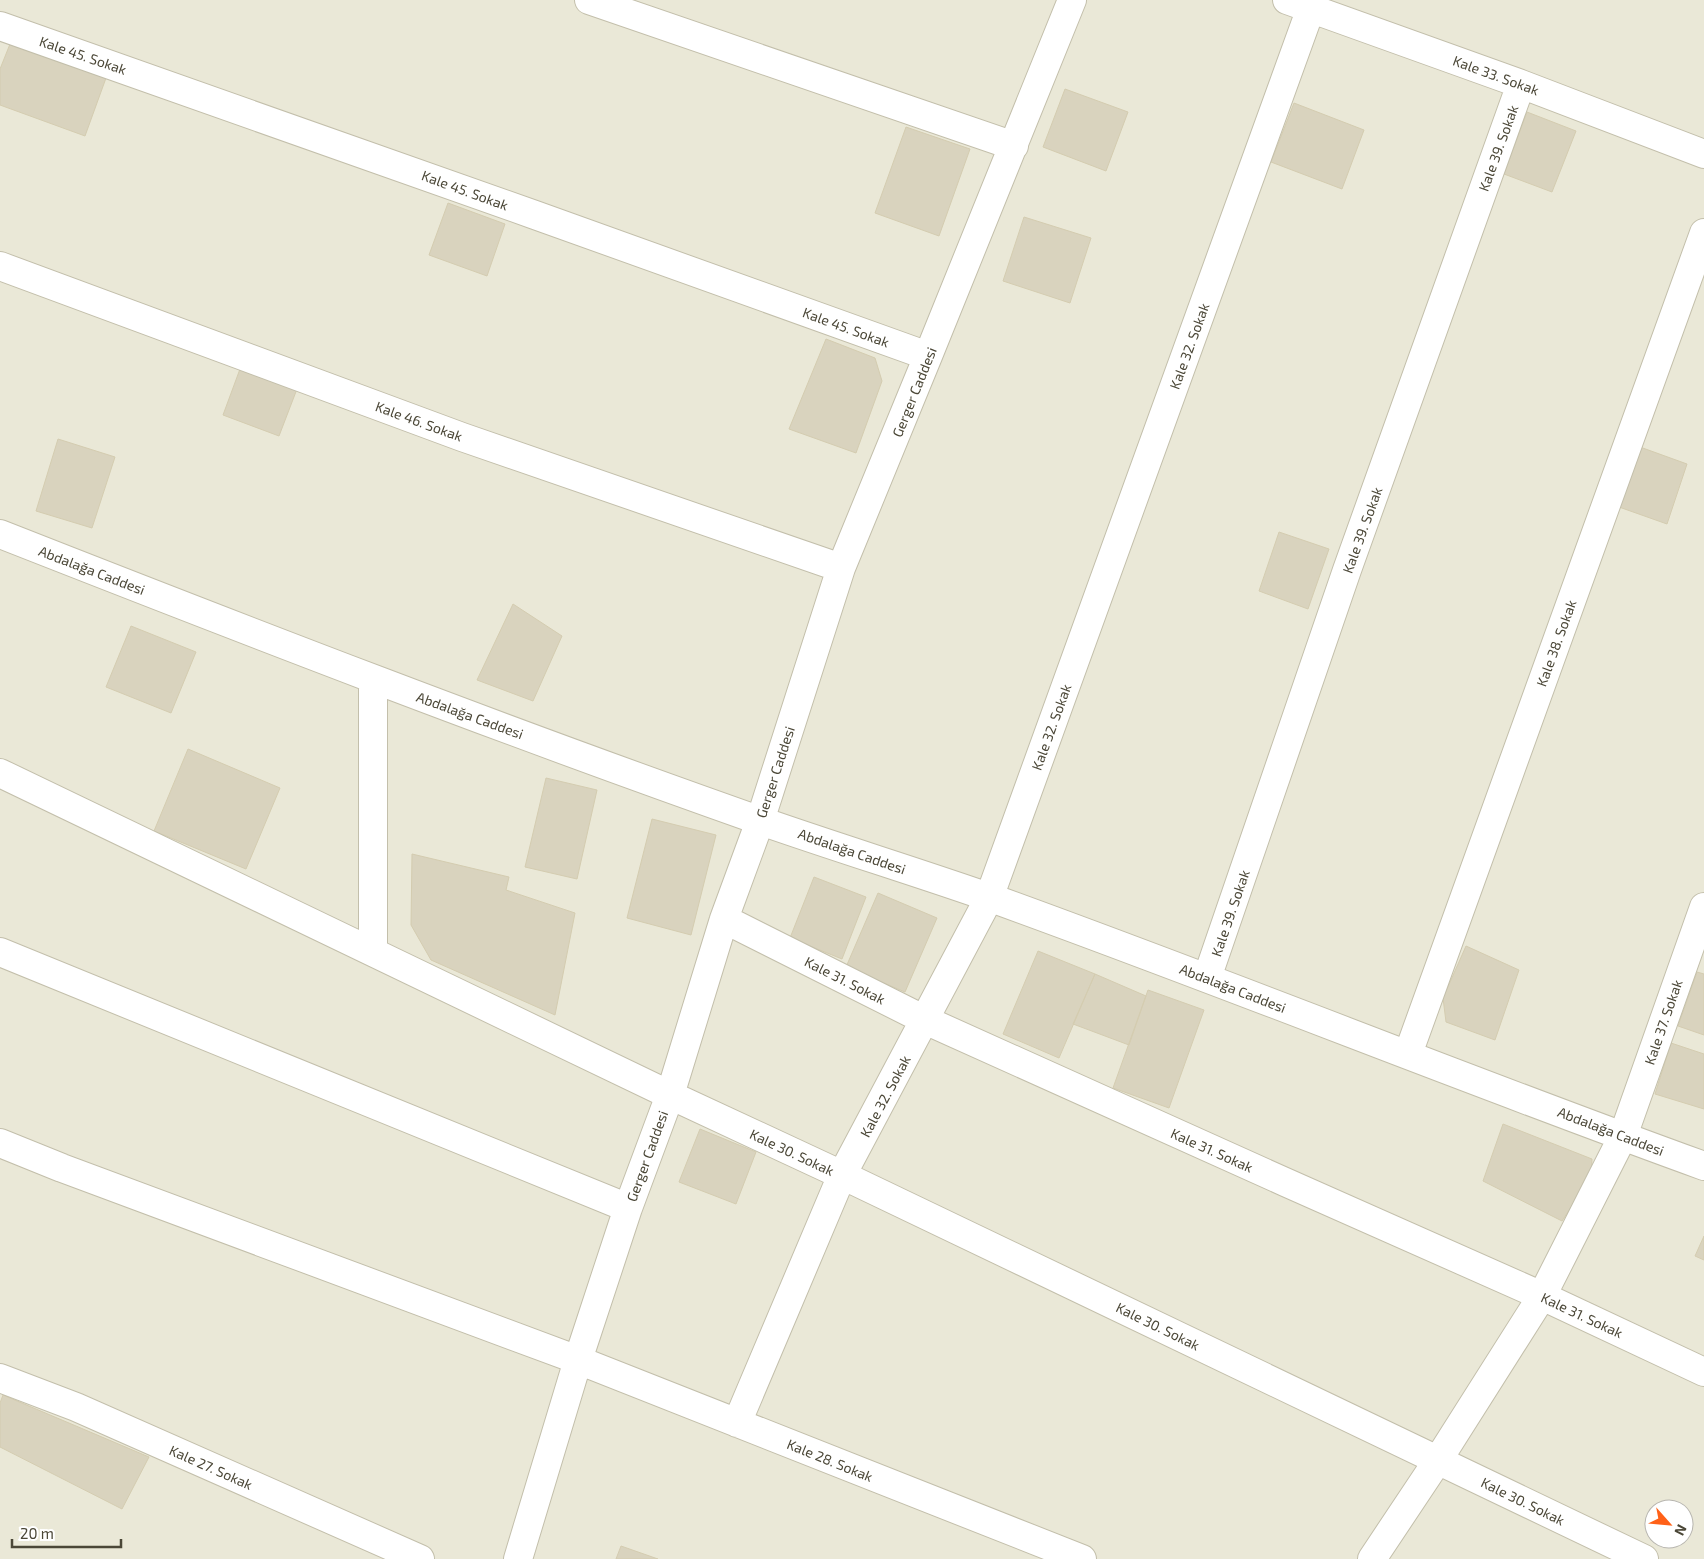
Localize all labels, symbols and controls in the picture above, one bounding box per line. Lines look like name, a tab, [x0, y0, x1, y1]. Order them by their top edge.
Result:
street label: Kale 45. Sokak	[37, 32, 129, 78]
street label: Kale 33. Sokak	[1451, 52, 1541, 98]
street label: Kale 39. Sokak	[1475, 103, 1521, 193]
street label: Kale 45. Sokak	[419, 166, 511, 214]
street label: Kale 32. Sokak	[1166, 301, 1212, 391]
street label: Kale 45. Sokak	[800, 303, 892, 351]
street label: Gerger Caddesi	[888, 345, 940, 439]
street label: Kale 46. Sokak	[373, 397, 465, 445]
street label: Kale 39. Sokak	[1339, 485, 1385, 575]
street label: Abdalağa Caddesi	[36, 542, 148, 598]
street label: Kale 38. Sokak	[1532, 597, 1580, 689]
street label: Kale 32. Sokak	[1028, 682, 1074, 772]
street label: Abdalağa Caddesi	[414, 688, 526, 742]
street label: Gerger Caddesi	[752, 724, 798, 820]
street label: Abdalağa Caddesi	[796, 825, 908, 877]
street label: Kale 39. Sokak	[1207, 867, 1253, 959]
street label: Kale 31. Sokak	[802, 952, 888, 1008]
street label: Abdalağa Caddesi	[1177, 960, 1289, 1016]
street label: Kale 37. Sokak	[1640, 977, 1686, 1067]
street label: Kale 32. Sokak	[856, 1052, 914, 1140]
street label: Abdalağa Caddesi	[1555, 1103, 1667, 1159]
street label: Gerger Caddesi	[623, 1108, 671, 1204]
street label: Kale 31. Sokak	[1168, 1124, 1256, 1176]
street label: Kale 30. Sokak	[747, 1125, 837, 1179]
street label: Kale 31. Sokak	[1538, 1289, 1626, 1341]
street label: Kale 30. Sokak	[1113, 1298, 1203, 1354]
street label: Kale 28. Sokak	[785, 1435, 875, 1485]
street label: Kale 27. Sokak	[167, 1441, 255, 1493]
street label: Kale 30. Sokak	[1478, 1473, 1568, 1529]
north arrow	[1644, 1499, 1694, 1549]
scale bar	[12, 1516, 121, 1548]
text: N	[1671, 1522, 1691, 1538]
text: 20 m	[20, 1524, 54, 1542]

